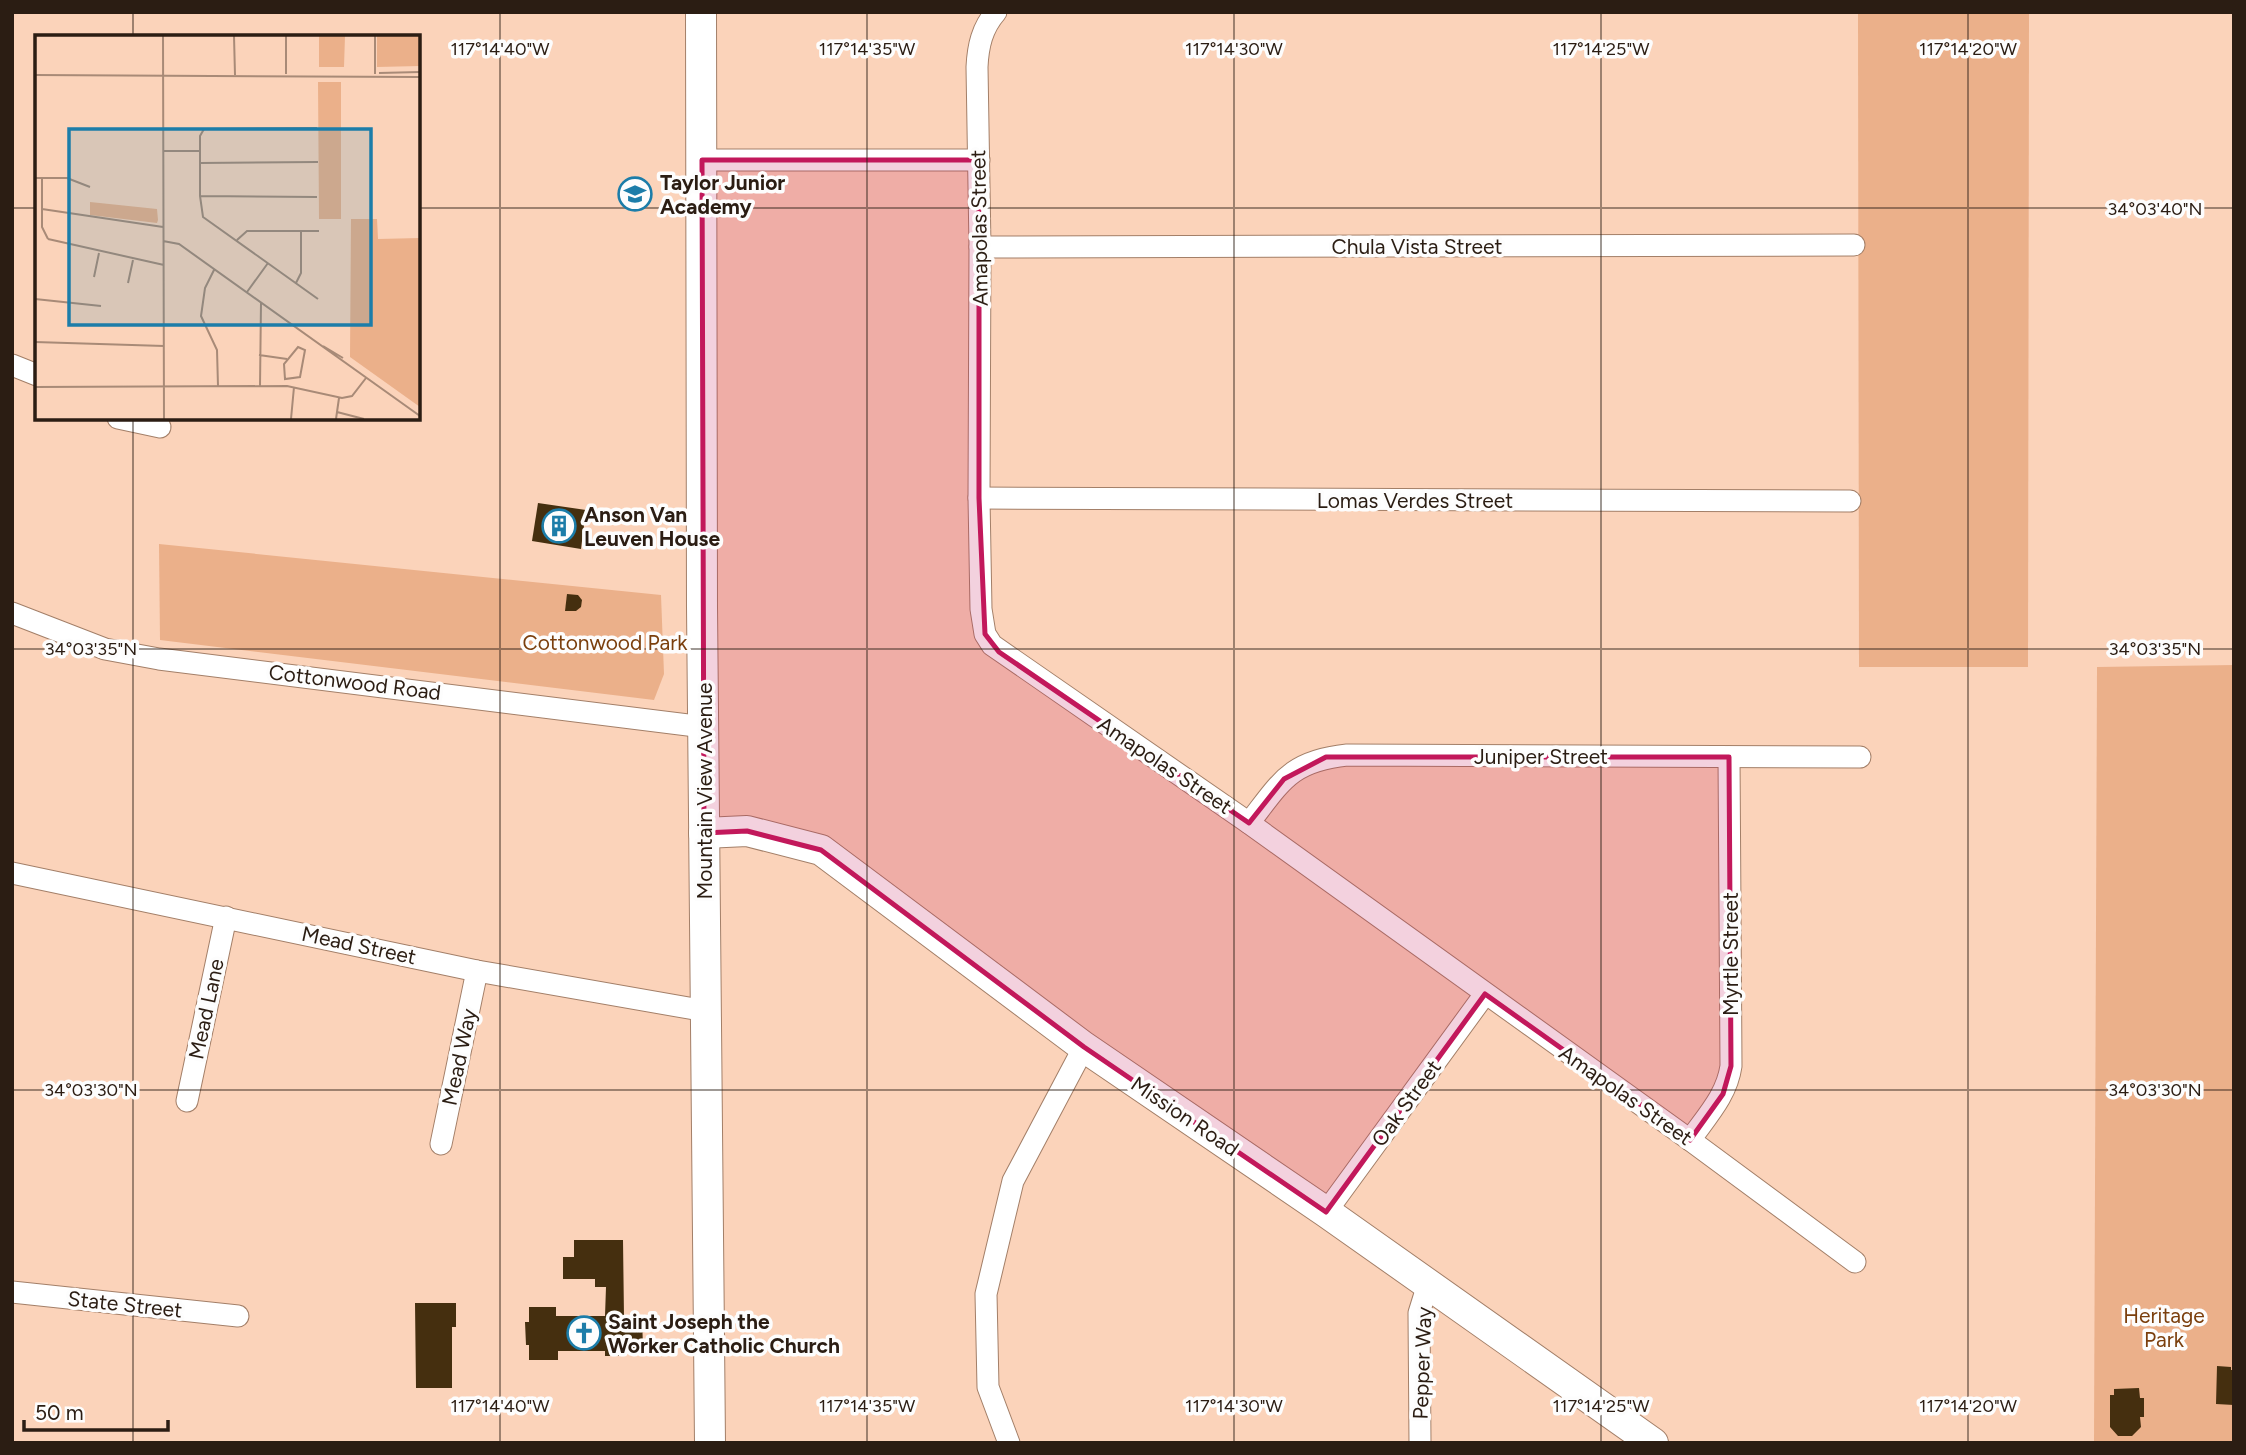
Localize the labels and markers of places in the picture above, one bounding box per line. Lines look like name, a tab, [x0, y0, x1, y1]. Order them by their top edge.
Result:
place label: Taylor Junior Academy	[660, 170, 785, 219]
school or university icon: Taylor Junior Academy	[616, 175, 654, 213]
place label: Anson Van Leuven House	[584, 502, 720, 551]
building icon: Anson Van Leuven House	[540, 507, 578, 545]
place label: Saint Joseph the Worker Catholic Church	[608, 1309, 840, 1358]
church icon: Saint Joseph the Worker Catholic Church	[565, 1314, 603, 1352]

